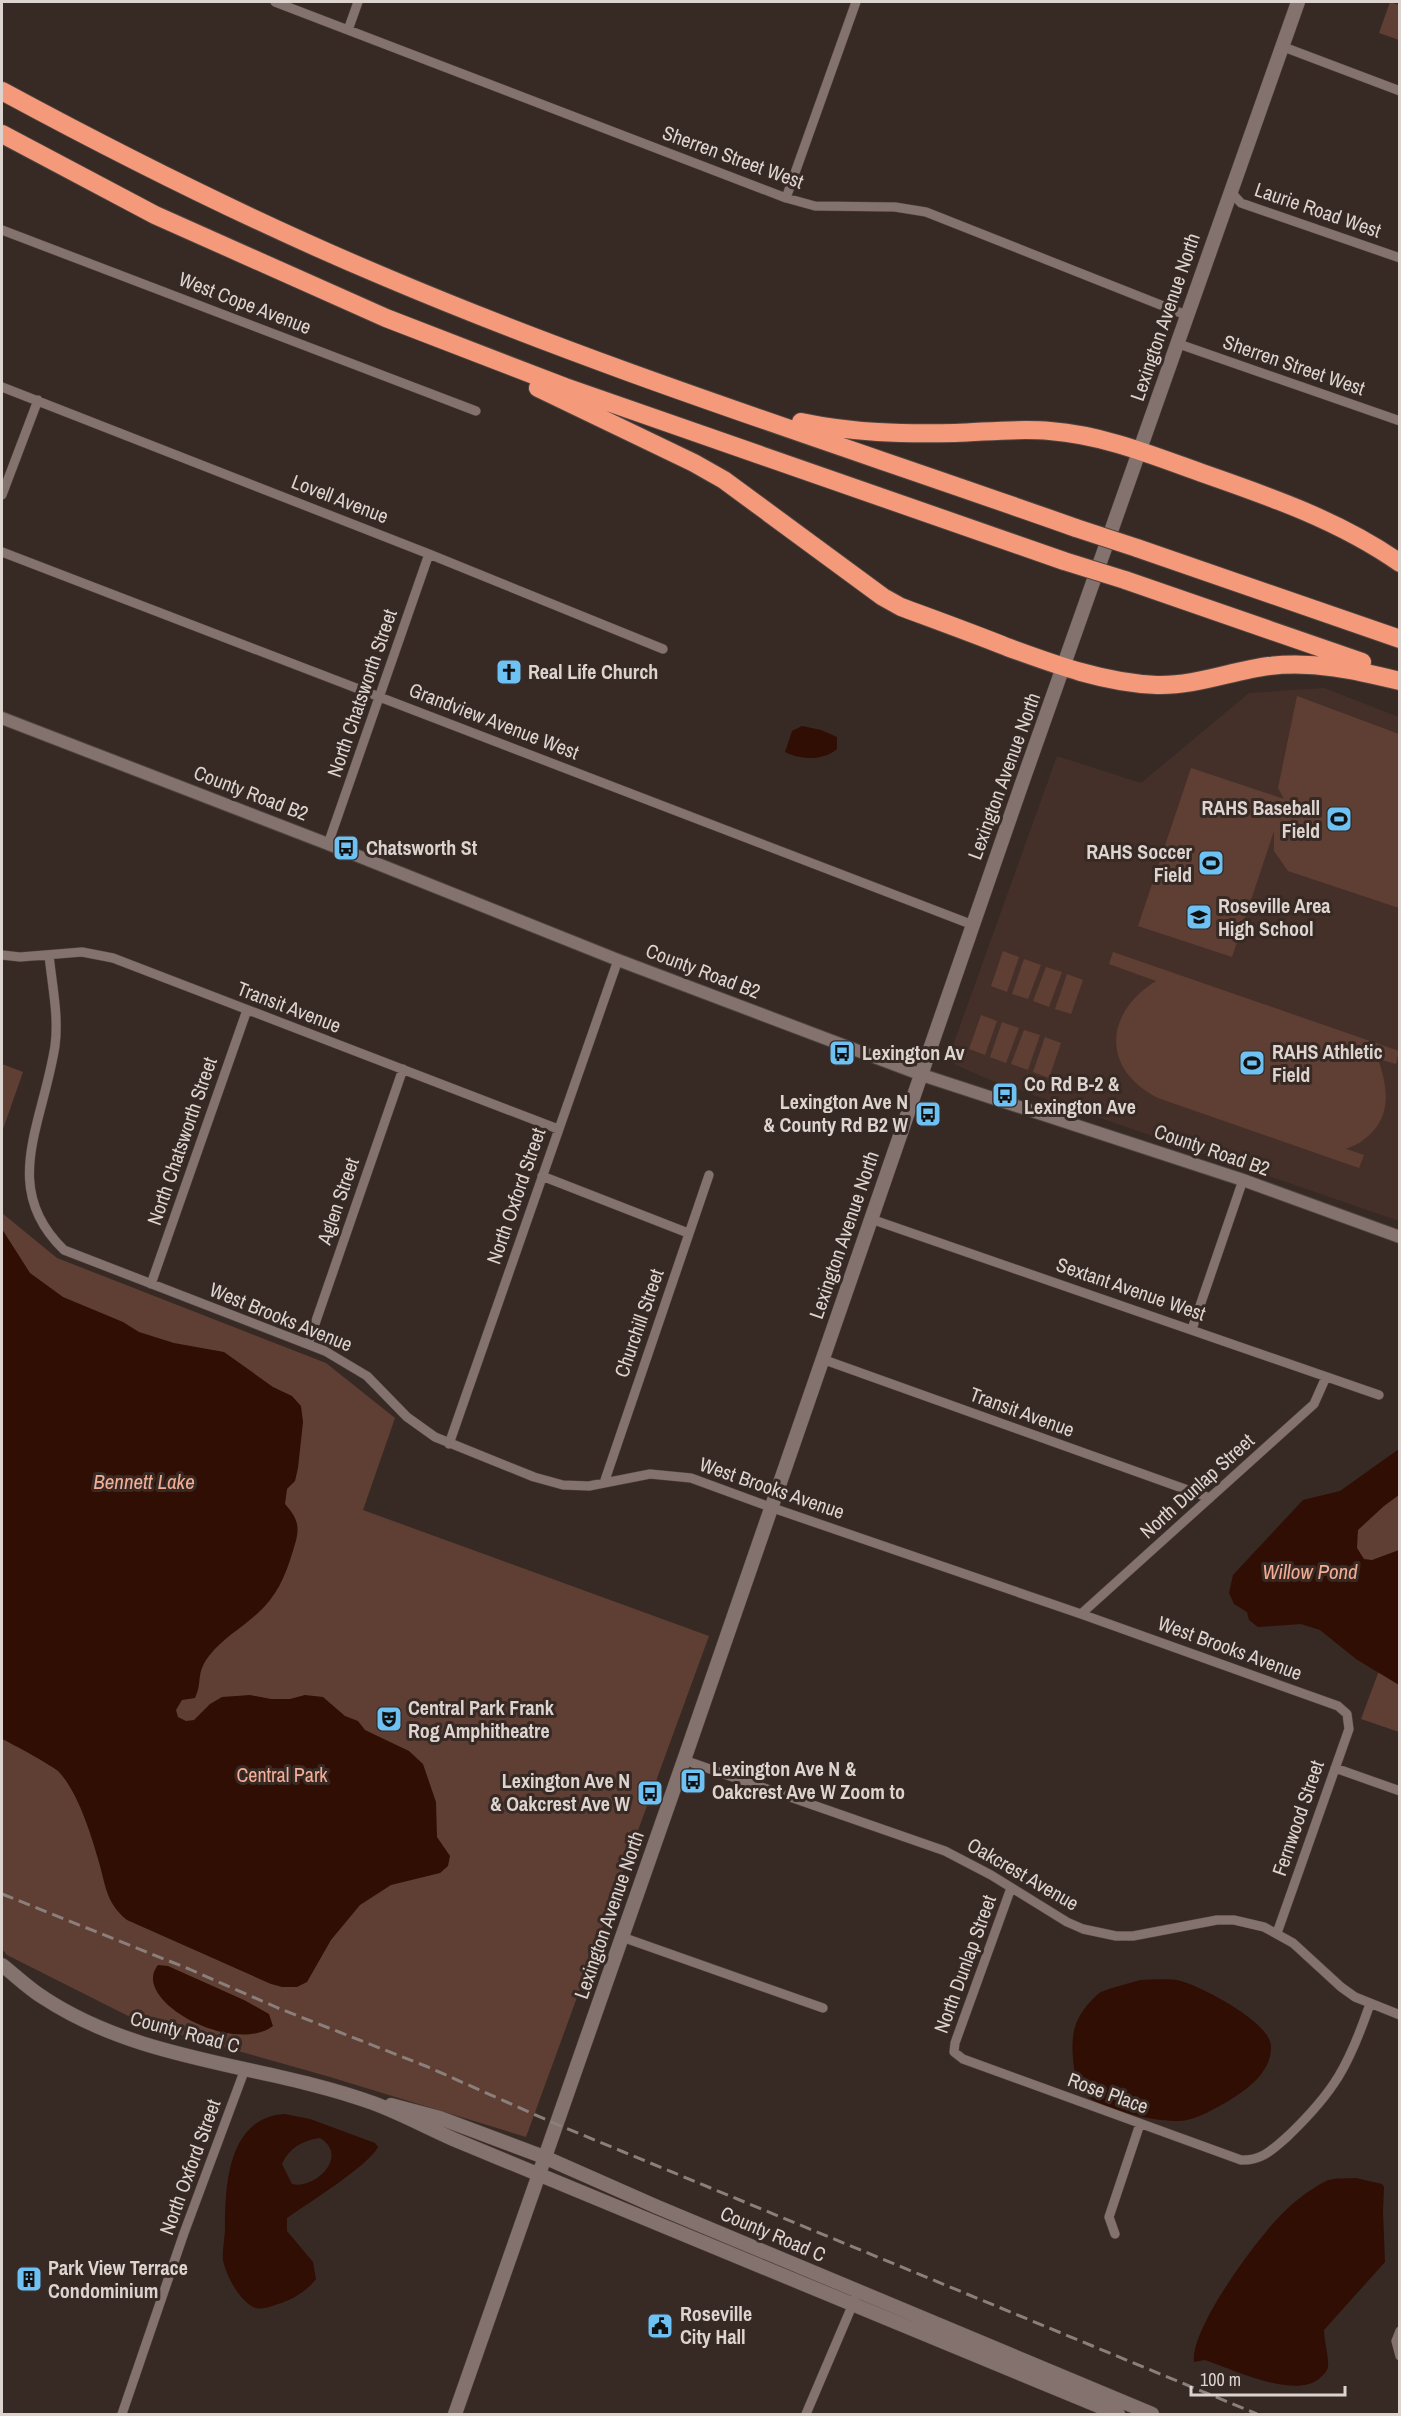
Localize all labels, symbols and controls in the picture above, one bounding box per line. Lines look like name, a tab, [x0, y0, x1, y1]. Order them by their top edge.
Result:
street label: Sherren Street West	[659, 118, 808, 195]
street label: Laurie Road West	[1251, 175, 1385, 244]
street label: Lexington Avenue North	[1123, 229, 1206, 404]
street label: West Cope Avenue	[175, 265, 315, 340]
street label: Sherren Street West	[1220, 328, 1369, 402]
street label: Lovell Avenue	[288, 468, 393, 529]
street label: North Chatsworth Street	[320, 605, 403, 780]
church icon: Real Life Church	[494, 657, 524, 687]
place label: Real Life Church	[528, 658, 658, 685]
street label: Grandview Avenue West	[405, 676, 583, 766]
street label: Lexington Avenue North	[961, 689, 1046, 863]
street label: County Road B2	[190, 758, 312, 827]
place label: RAHS Baseball Field	[1202, 794, 1320, 844]
sports icon: RAHS Baseball Field	[1324, 804, 1354, 834]
bus stop icon: Chatsworth St	[331, 833, 361, 863]
place label: Chatsworth St	[366, 834, 478, 861]
place label: RAHS Soccer Field	[1086, 838, 1193, 888]
sports icon: RAHS Soccer Field	[1196, 848, 1226, 878]
place label: Roseville Area High School	[1218, 892, 1330, 942]
school or university icon: Roseville Area High School	[1184, 902, 1214, 932]
street label: County Road B2	[642, 936, 764, 1005]
street label: Transit Avenue	[233, 974, 345, 1039]
bus stop icon: Lexington Av	[827, 1038, 857, 1068]
place label: RAHS Athletic Field	[1272, 1038, 1383, 1088]
place label: Lexington Av	[862, 1039, 966, 1066]
sports icon: RAHS Athletic Field	[1237, 1048, 1267, 1078]
street label: North Chatsworth Street	[140, 1053, 223, 1228]
place label: Co Rd B-2 & Lexington Ave	[1024, 1070, 1136, 1120]
bus stop icon: Co Rd B-2 & Lexington Ave	[990, 1080, 1020, 1110]
place label: Lexington Ave N & County Rd B2 W	[763, 1088, 909, 1138]
bus stop icon: Lexington Ave N & County Rd B2 W	[913, 1099, 943, 1129]
street label: County Road B2	[1151, 1117, 1273, 1182]
street label: North Oxford Street	[480, 1124, 552, 1267]
street label: Lexington Avenue North	[802, 1147, 885, 1322]
street label: Aglen Street	[310, 1153, 365, 1249]
street label: Sextant Avenue West	[1053, 1250, 1210, 1327]
street label: Churchill Street	[607, 1265, 670, 1381]
street label: West Brooks Avenue	[206, 1276, 357, 1357]
street label: Transit Avenue	[966, 1380, 1078, 1443]
street label: North Dunlap Street	[1134, 1427, 1260, 1544]
street label: West Brooks Avenue	[696, 1450, 848, 1525]
water label: Bennett Lake	[93, 1467, 195, 1496]
water label: Willow Pond	[1262, 1557, 1358, 1586]
street label: West Brooks Avenue	[1154, 1609, 1306, 1686]
place label: Central Park Frank Rog Amphitheatre	[408, 1694, 555, 1744]
theatre icon: Central Park Frank Rog Amphitheatre	[374, 1704, 404, 1734]
place label: Lexington Ave N & Oakcrest Ave W Zoom to	[712, 1755, 905, 1805]
street label: Fernwood Street	[1265, 1756, 1330, 1879]
park label: Central Park	[236, 1761, 328, 1788]
bus stop icon: Lexington Ave N & Oakcrest Ave W Zoom to	[678, 1766, 708, 1796]
place label: Lexington Ave N & Oakcrest Ave W	[490, 1767, 631, 1817]
bus stop icon: Lexington Ave N & Oakcrest Ave W	[635, 1778, 665, 1808]
street label: Lexington Avenue North	[567, 1827, 650, 2002]
street label: Oakcrest Avenue	[963, 1831, 1084, 1916]
street label: North Dunlap Street	[927, 1891, 1002, 2037]
street label: County Road C	[127, 2004, 243, 2059]
street label: Rose Place	[1064, 2066, 1152, 2120]
street label: North Oxford Street	[153, 2095, 227, 2238]
street label: County Road C	[716, 2199, 830, 2268]
place label: Park View Terrace Condominium	[48, 2254, 188, 2304]
building icon: Park View Terrace Condominium	[14, 2264, 44, 2294]
place label: Roseville City Hall	[680, 2300, 752, 2350]
public building icon: Roseville City Hall	[645, 2311, 675, 2341]
scale bar	[1191, 2359, 1346, 2397]
text: 100 m	[1200, 2367, 1241, 2392]

